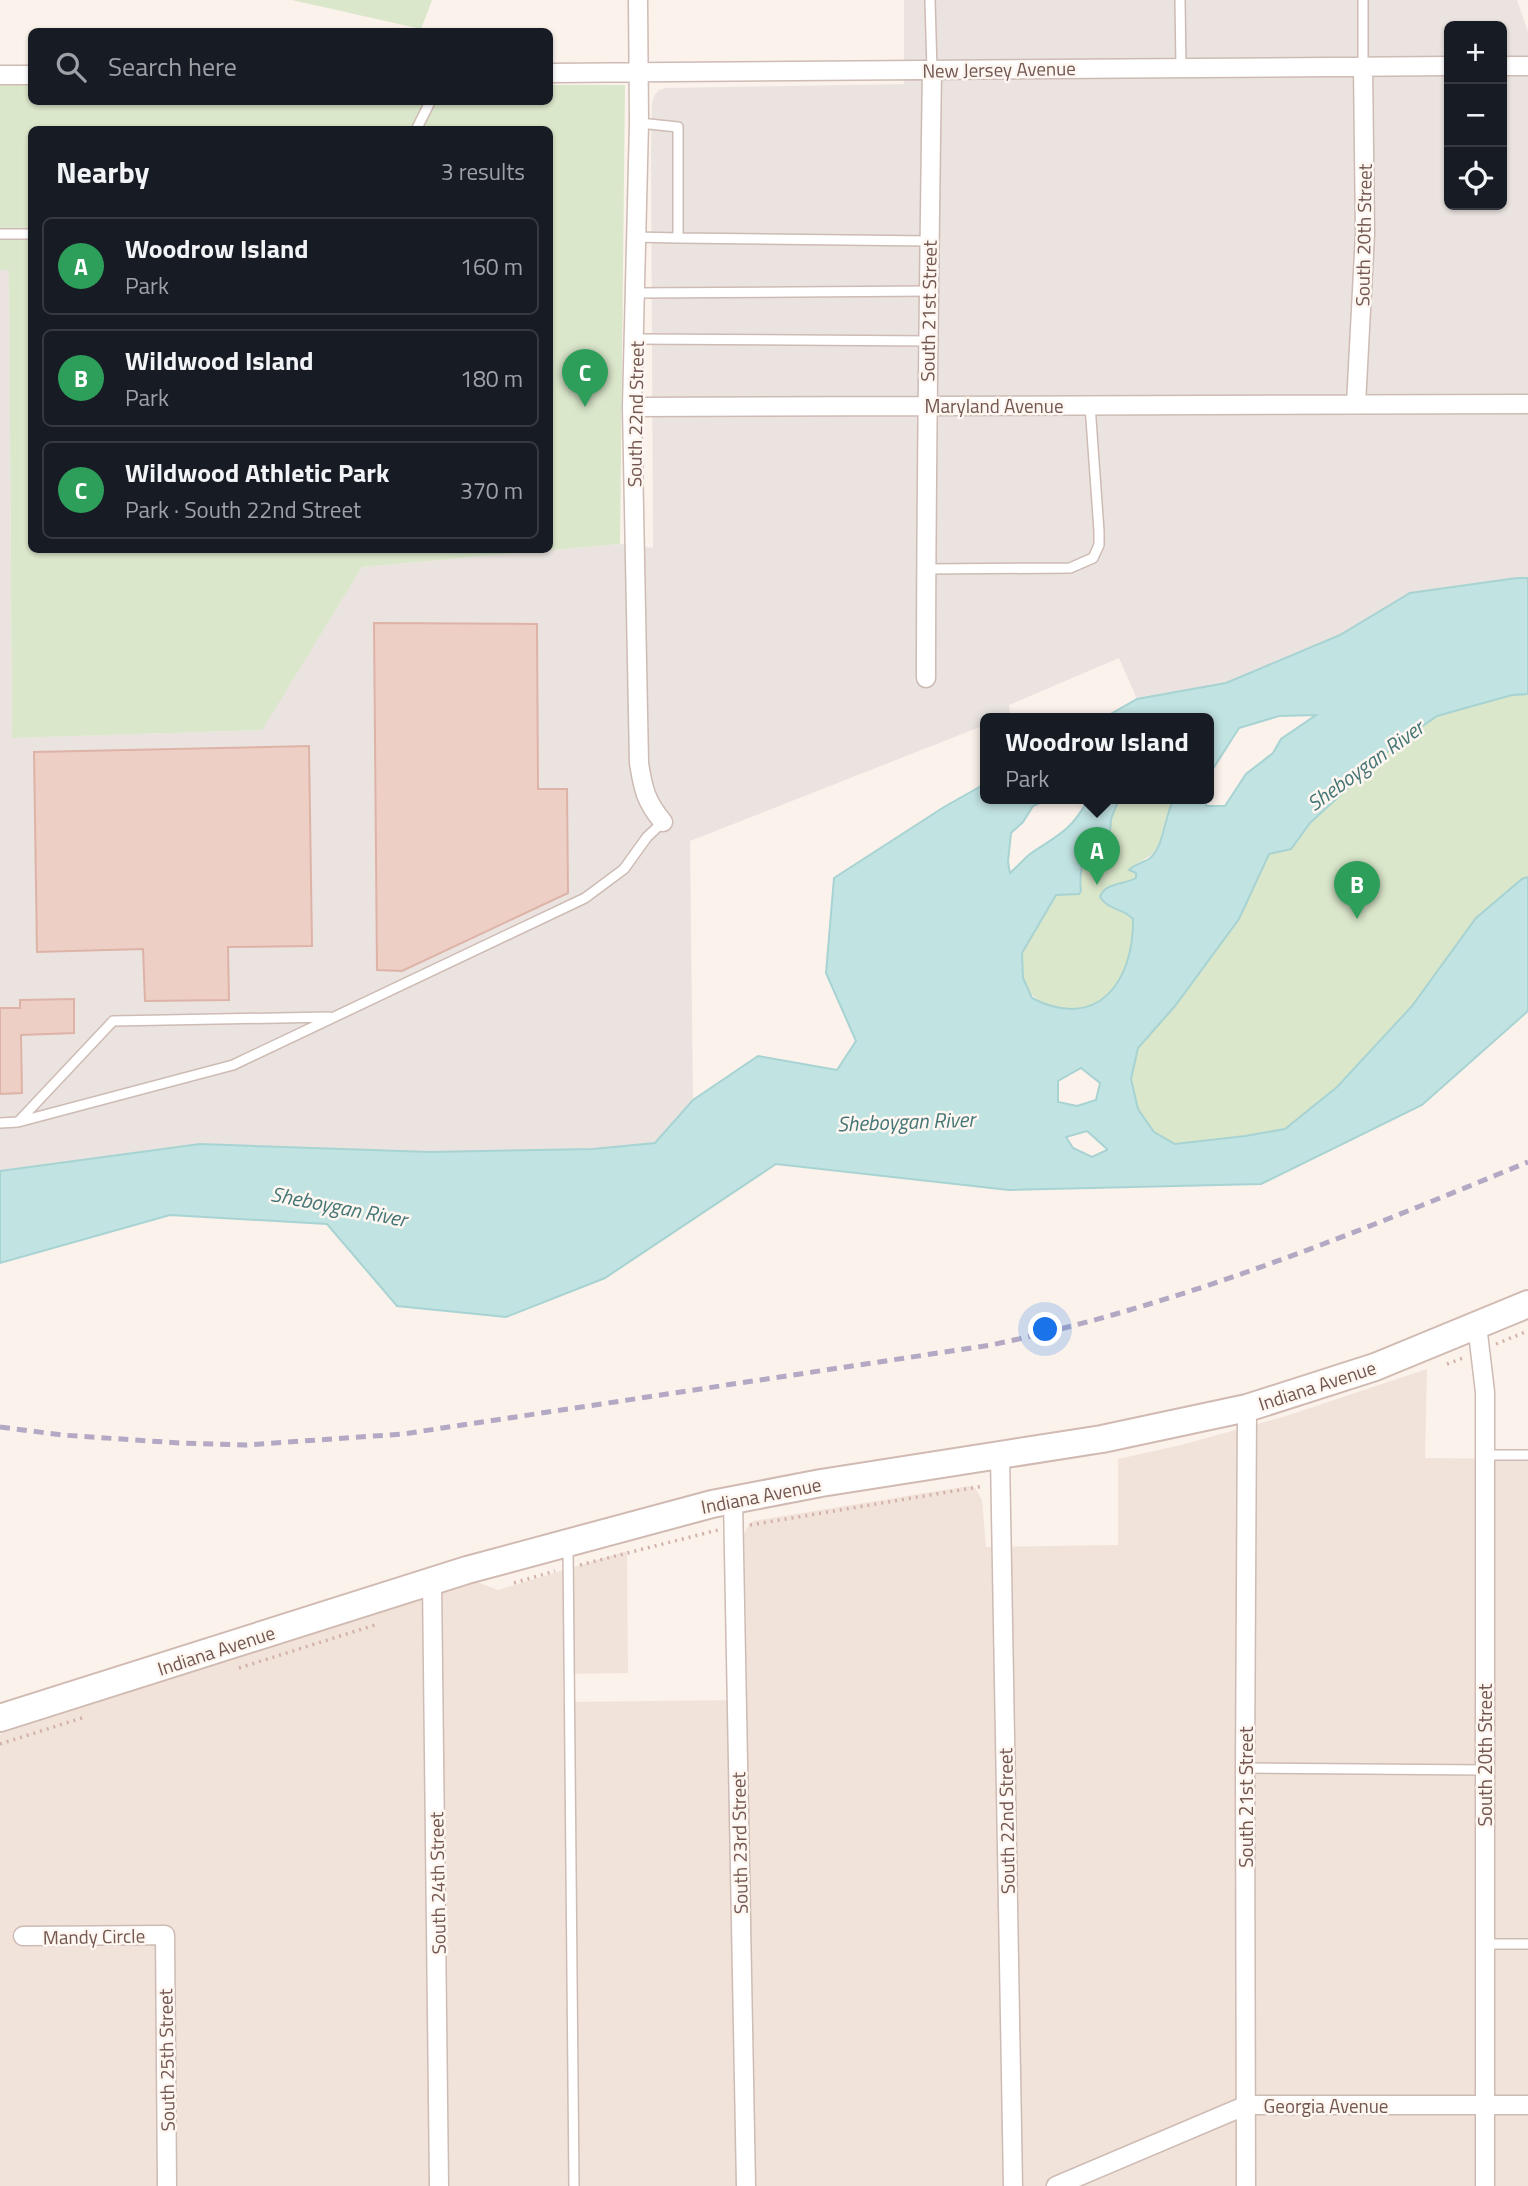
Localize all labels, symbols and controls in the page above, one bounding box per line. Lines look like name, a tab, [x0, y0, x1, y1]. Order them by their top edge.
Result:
map controls	[1444, 21, 1507, 210]
button: +	[1444, 21, 1507, 84]
search box	[28, 28, 553, 105]
text: Search here	[108, 47, 237, 86]
icon: search	[52, 48, 90, 86]
street label: New Jersey Avenue	[922, 53, 1076, 85]
button: −	[1444, 84, 1507, 147]
button: locate	[1444, 147, 1507, 210]
text: Nearby	[56, 149, 149, 195]
text: 3 results	[441, 154, 525, 189]
street label: South 20th Street	[1347, 163, 1379, 307]
text: Woodrow Island	[125, 229, 309, 268]
street label: South 21st Street	[912, 240, 944, 382]
text: A	[74, 249, 88, 284]
text: 160 m	[460, 249, 523, 284]
text: Park	[125, 268, 169, 303]
street label: South 22nd Street	[619, 340, 651, 487]
text: Wildwood Island	[125, 341, 314, 380]
pin: C	[562, 349, 608, 407]
text: B	[74, 361, 88, 396]
text: 180 m	[460, 361, 523, 396]
text: Park	[125, 380, 169, 415]
street label: Maryland Avenue	[924, 391, 1064, 420]
text: Wildwood Athletic Park	[125, 453, 389, 492]
text: C	[75, 473, 87, 508]
text: 370 m	[460, 473, 523, 508]
text: Park · South 22nd Street	[125, 492, 361, 527]
water label: Sheboygan River	[1300, 710, 1432, 818]
popup	[980, 713, 1214, 804]
text: Woodrow Island	[1005, 722, 1189, 761]
text: Park	[1005, 761, 1049, 796]
pin: A	[1074, 827, 1120, 885]
pin: B	[1334, 861, 1380, 919]
water label: Sheboygan River	[837, 1103, 978, 1139]
water label: Sheboygan River	[268, 1177, 412, 1235]
your location	[1028, 1312, 1062, 1346]
street label: Indiana Avenue	[1255, 1352, 1379, 1418]
street label: Indiana Avenue	[698, 1469, 824, 1521]
street label: Indiana Avenue	[154, 1617, 278, 1683]
street label: South 20th Street	[1470, 1683, 1499, 1826]
street label: South 21st Street	[1231, 1726, 1260, 1868]
street label: South 22nd Street	[990, 1747, 1022, 1894]
street label: South 23rd Street	[723, 1771, 755, 1914]
street label: South 24th Street	[421, 1811, 453, 1955]
street label: Mandy Circle	[43, 1921, 145, 1951]
street label: South 25th Street	[150, 1988, 182, 2132]
street label: Georgia Avenue	[1264, 2091, 1388, 2120]

